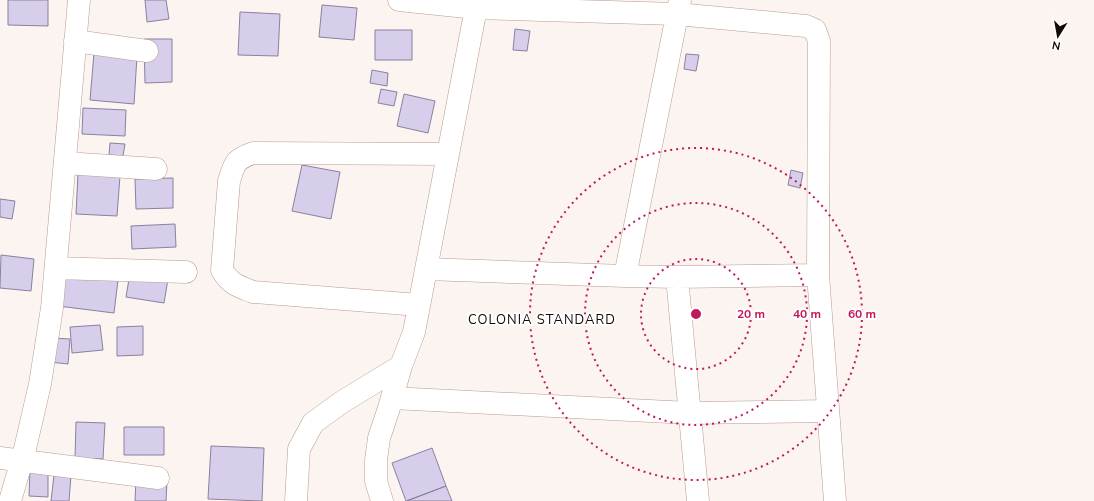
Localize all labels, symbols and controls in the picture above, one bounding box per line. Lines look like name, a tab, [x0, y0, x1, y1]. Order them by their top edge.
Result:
north arrow	[1038, 16, 1078, 56]
text: N	[1051, 37, 1062, 53]
text: 20 m	[737, 306, 765, 322]
text: 40 m	[793, 306, 821, 322]
text: 60 m	[848, 306, 876, 322]
centre of rings	[689, 307, 703, 321]
district label: COLONIA STANDARD	[468, 311, 616, 329]

